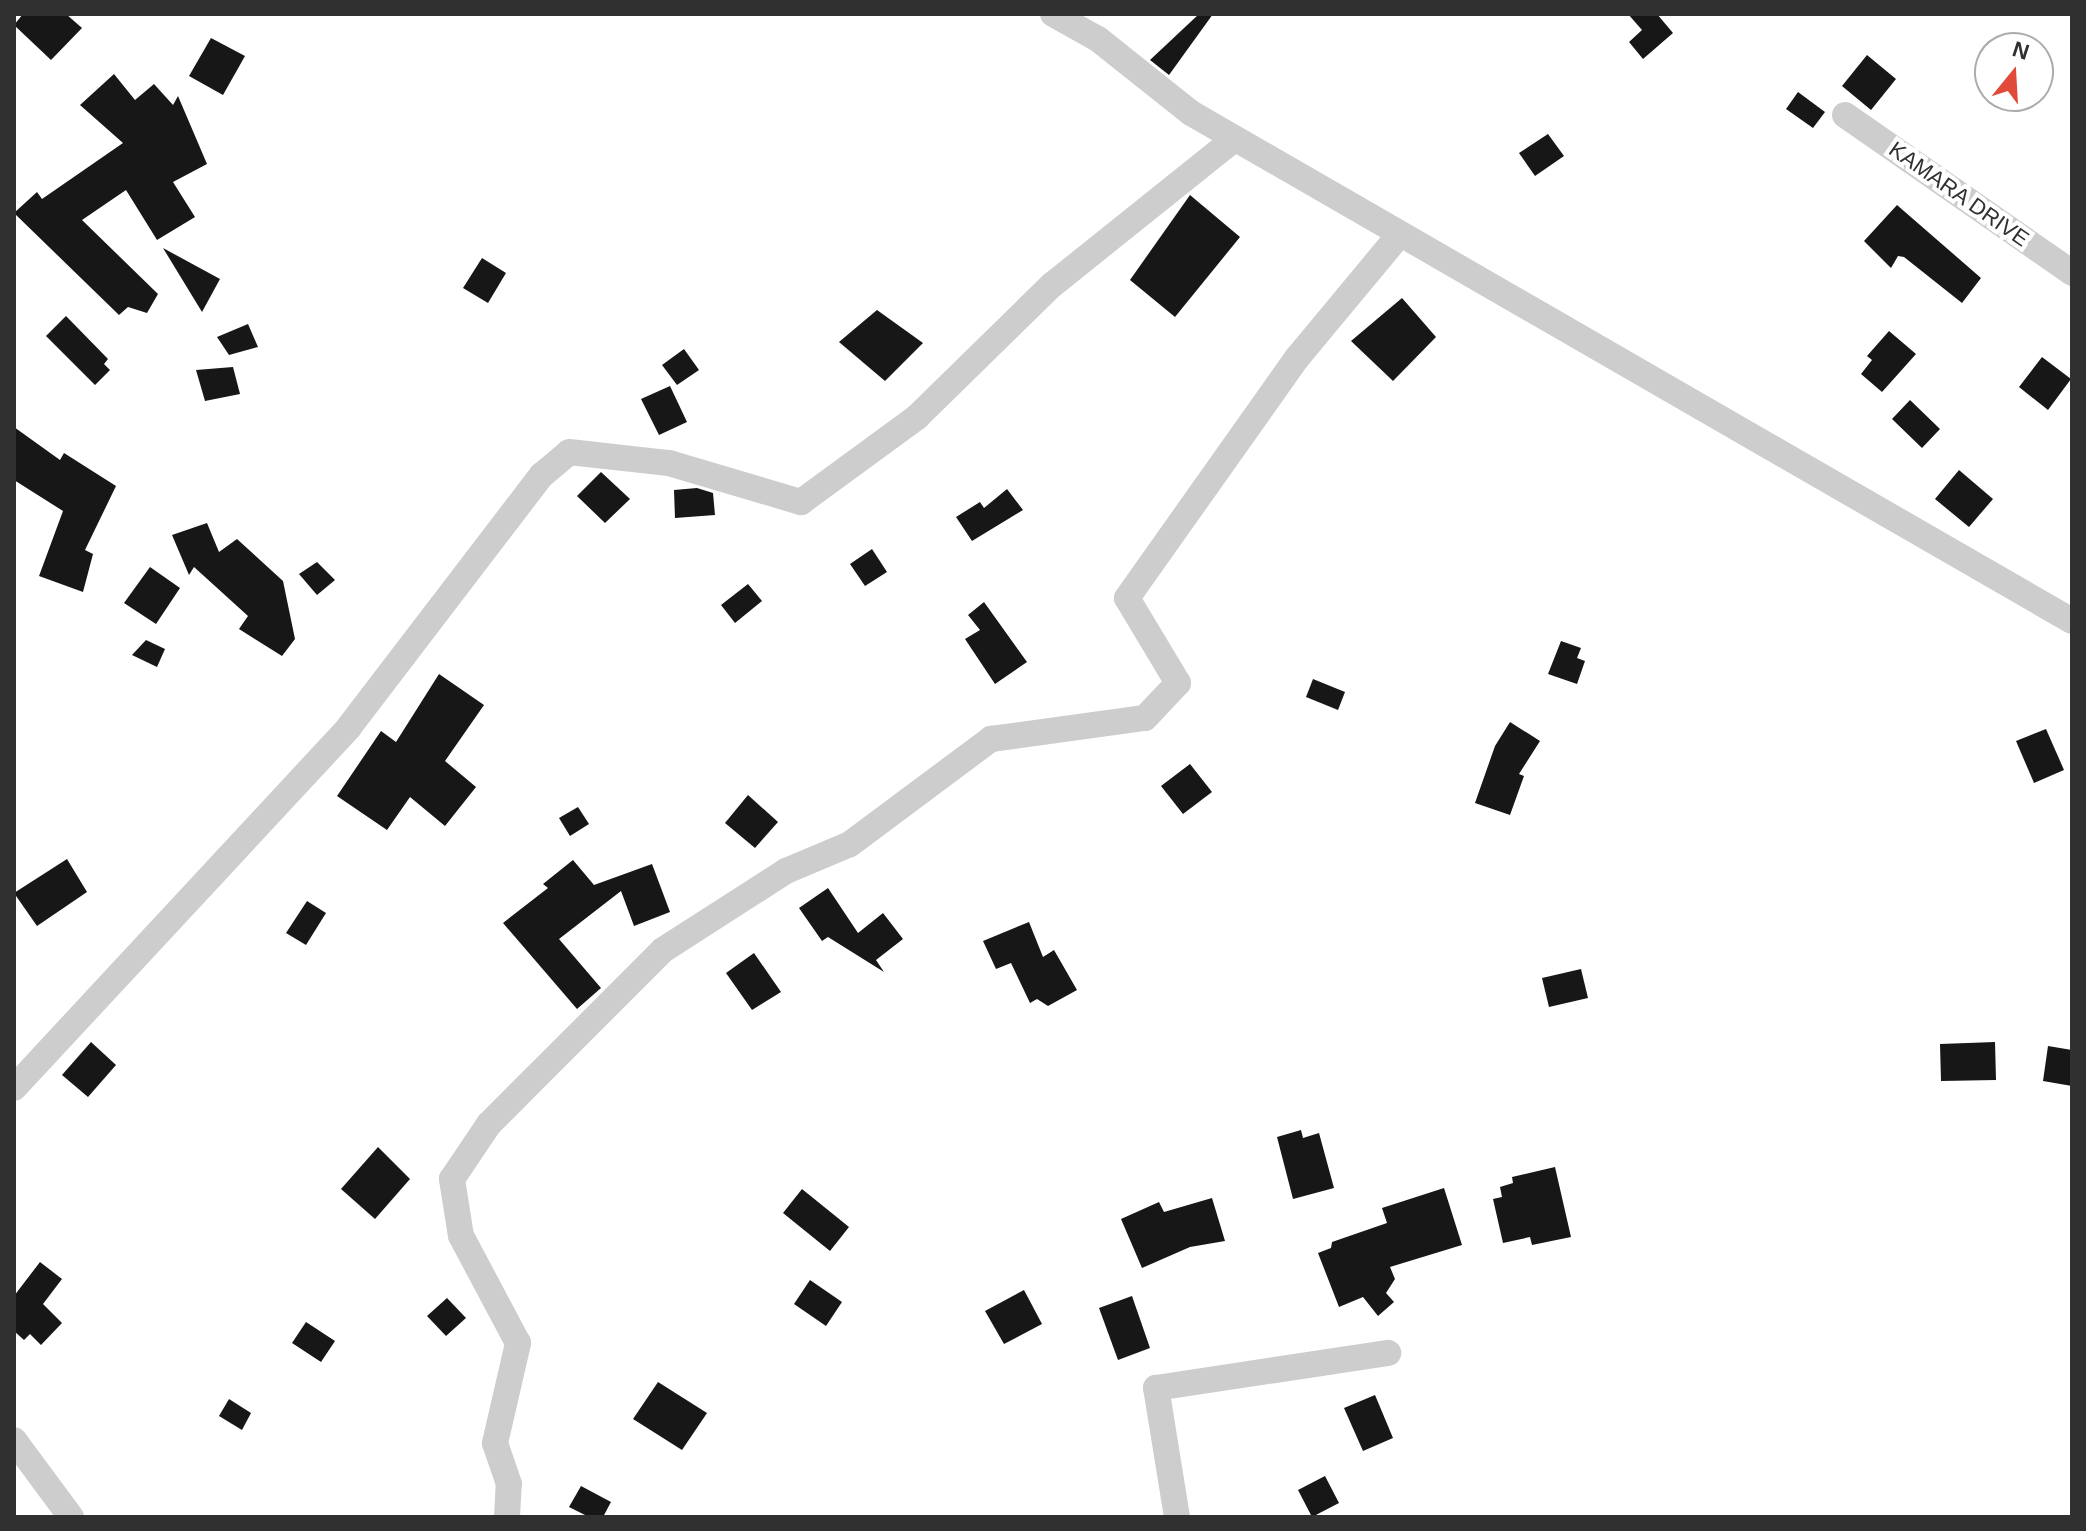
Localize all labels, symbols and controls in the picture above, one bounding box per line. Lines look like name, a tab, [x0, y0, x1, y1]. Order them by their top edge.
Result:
north arrow	[1974, 32, 2054, 112]
text: N	[2010, 36, 2032, 65]
street label: KAMARA DRIVE	[1883, 136, 2035, 252]

